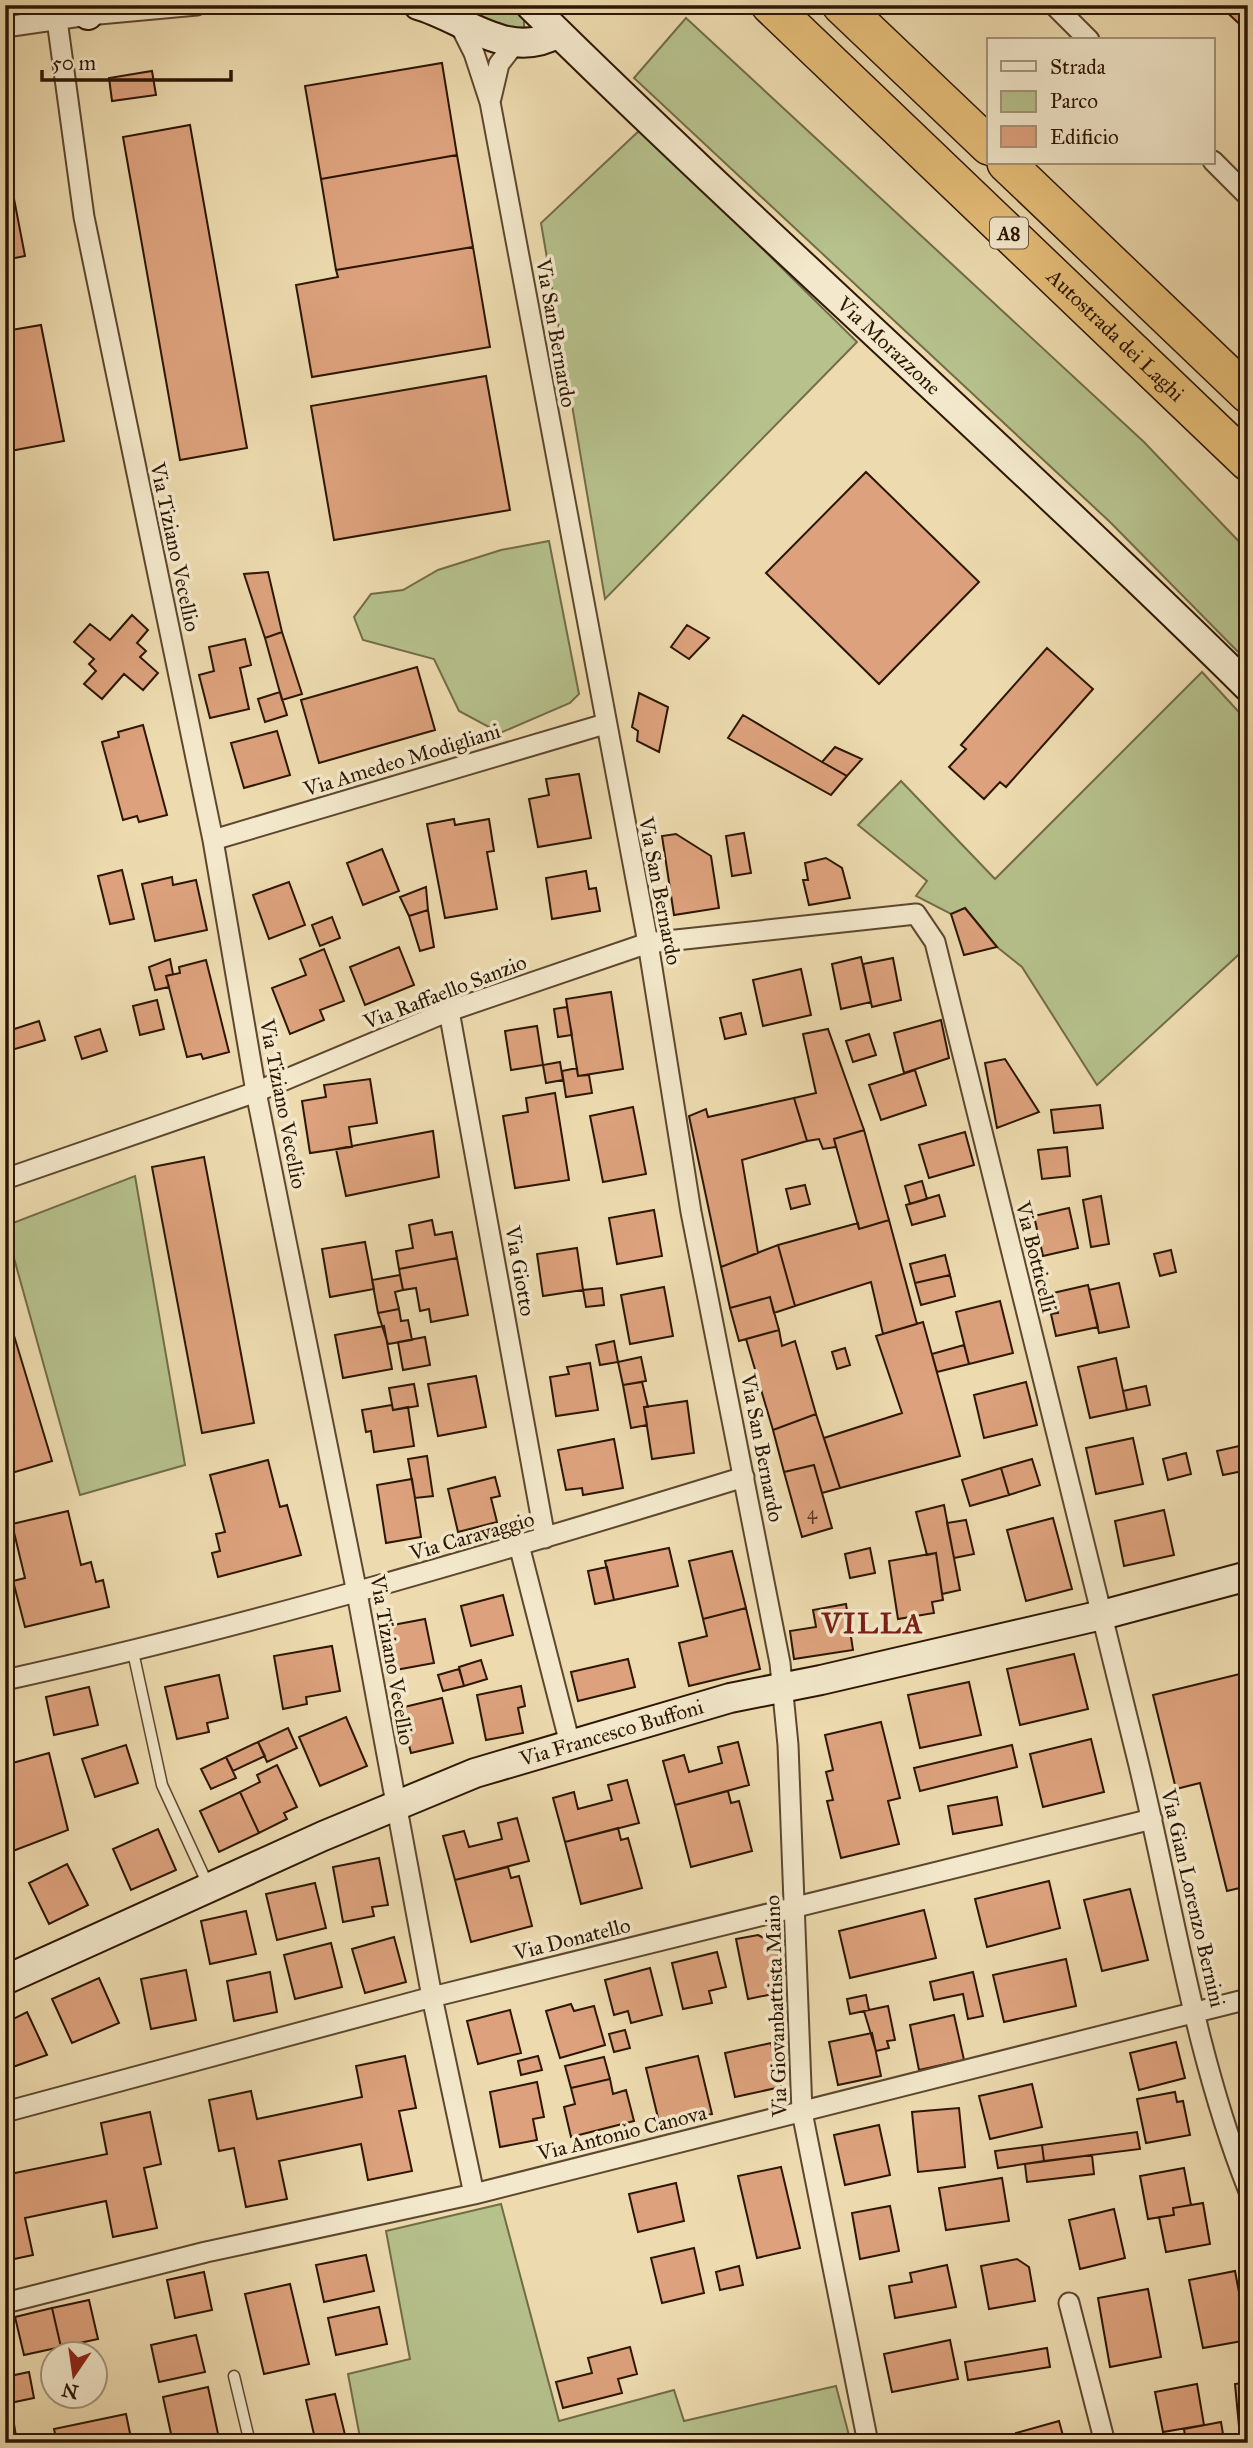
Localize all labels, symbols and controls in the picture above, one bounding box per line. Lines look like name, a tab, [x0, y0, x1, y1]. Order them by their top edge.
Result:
scale bar	[42, 38, 231, 82]
legend	[987, 38, 1214, 164]
text: 50 m	[52, 50, 97, 76]
text: Strada	[1050, 54, 1106, 80]
text: Parco	[1050, 88, 1098, 114]
text: Edificio	[1050, 124, 1119, 150]
road number: A8	[990, 218, 1028, 248]
street label: Via San Bernardo	[530, 256, 582, 410]
street label: Autostrada dei Laghi	[1041, 263, 1190, 407]
street label: Via Morazzone	[831, 290, 947, 401]
street label: Via Tiziano Vecellio	[144, 459, 206, 634]
street label: Via Amedeo Modigliani	[299, 718, 504, 803]
street label: Via San Bernardo	[633, 814, 687, 968]
street label: Via Raffaello Sanzio	[359, 949, 530, 1035]
street label: Via Tiziano Vecellio	[254, 1016, 312, 1191]
street label: Via Botticelli	[1009, 1198, 1062, 1316]
street label: Via Giotto	[499, 1223, 541, 1318]
street label: Via San Bernardo	[735, 1371, 789, 1525]
house number: 4	[807, 1502, 818, 1524]
street label: Via Caravaggio	[406, 1506, 538, 1566]
street label: Via Tiziano Vecellio	[364, 1572, 420, 1747]
district label: VILLA	[821, 1606, 924, 1641]
street label: Via Francesco Buffoni	[516, 1693, 707, 1772]
street label: Via Gian Lorenzo Bernini	[1155, 1785, 1231, 2010]
street label: Via Giovanbattista Maino	[759, 1894, 793, 2118]
street label: Via Donatello	[510, 1912, 633, 1966]
street label: Via Antonio Canova	[534, 2099, 710, 2167]
north arrow	[38, 2340, 108, 2410]
text: N	[60, 2378, 81, 2404]

